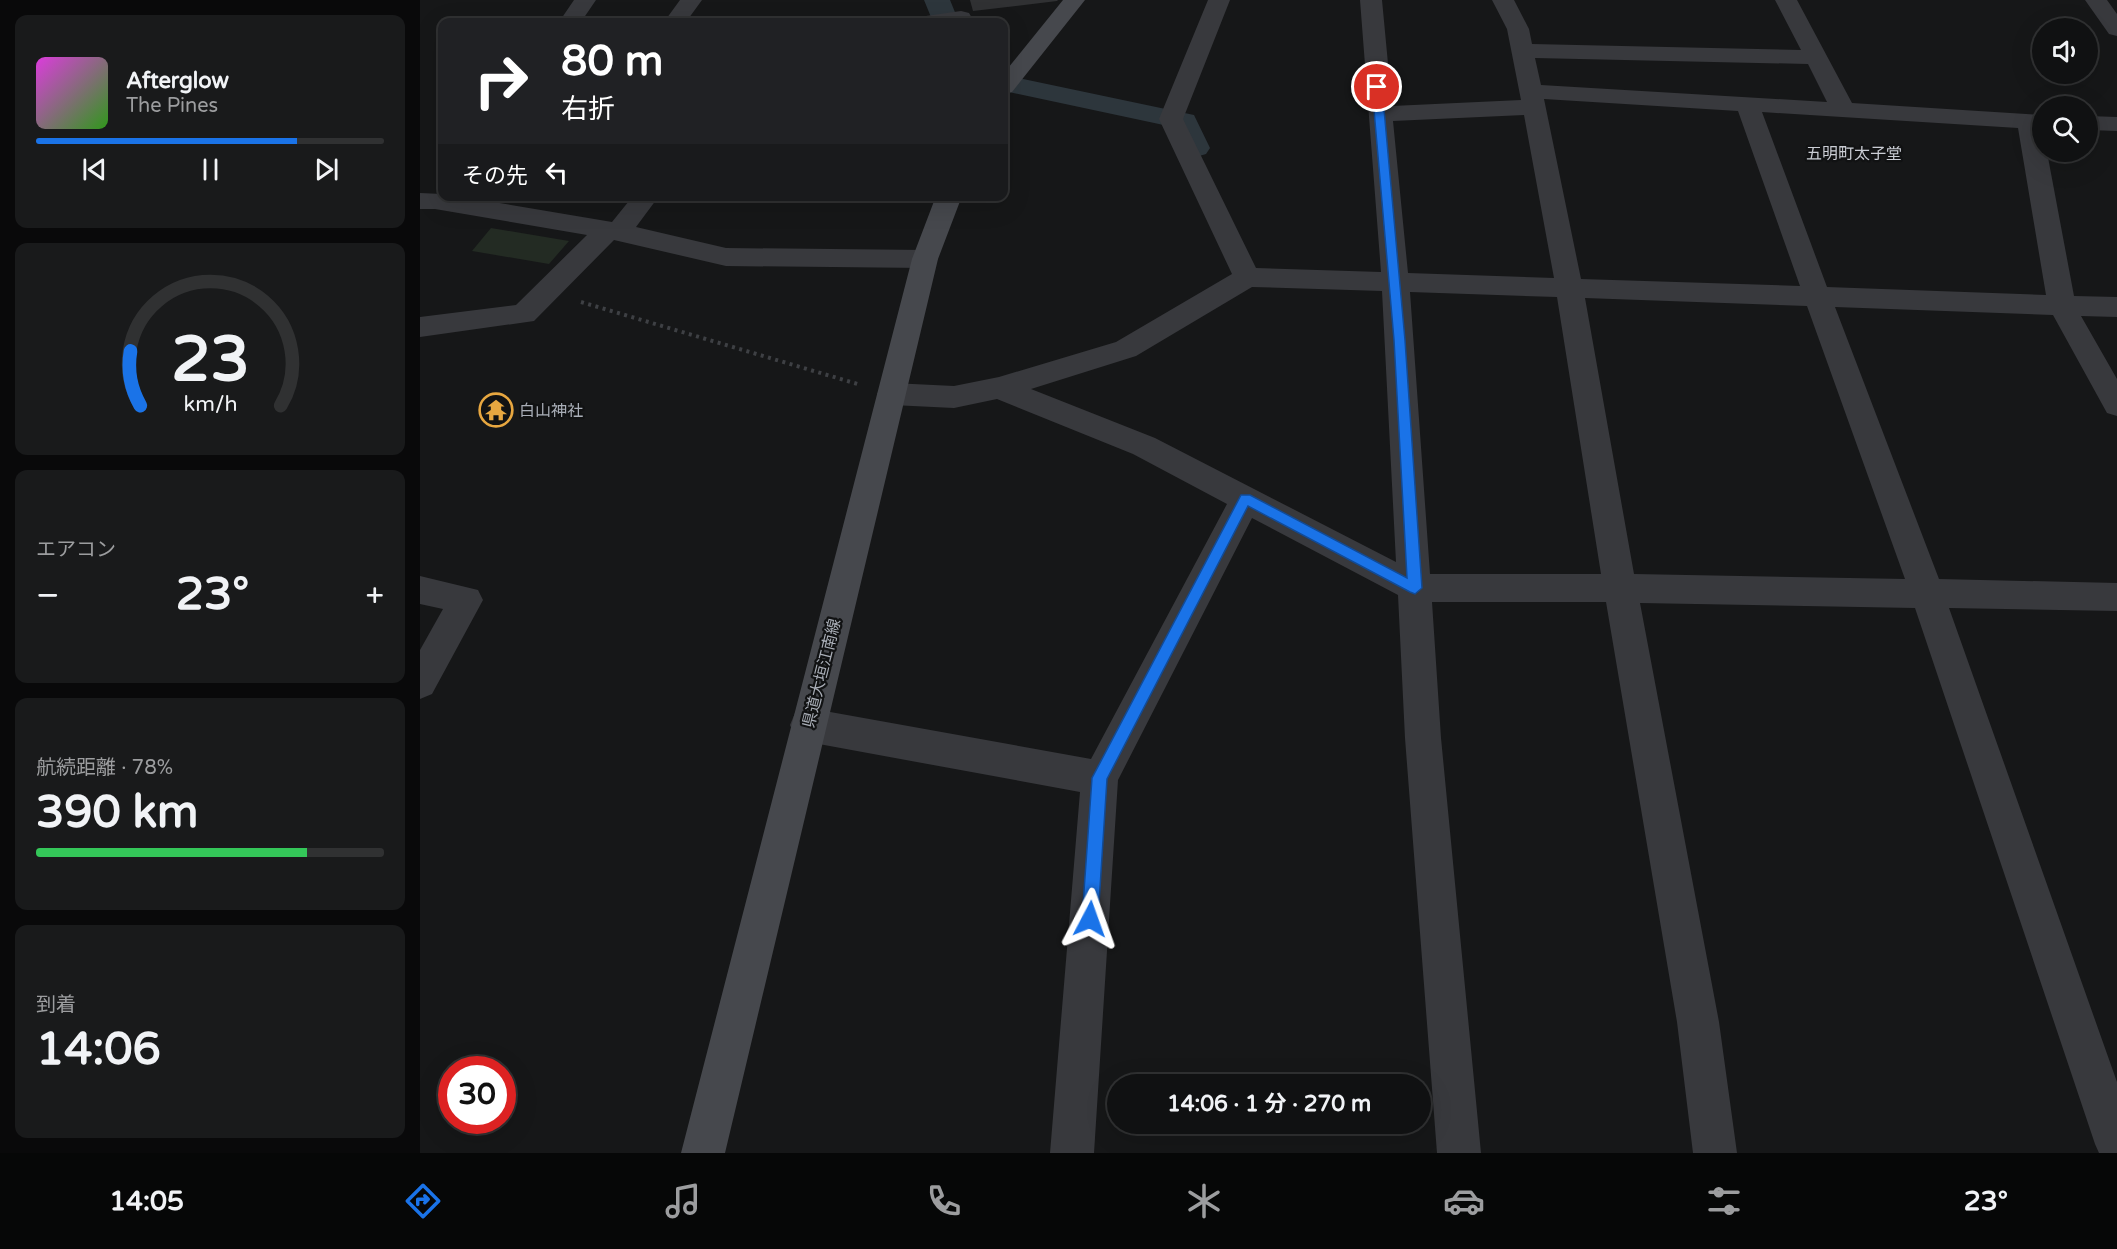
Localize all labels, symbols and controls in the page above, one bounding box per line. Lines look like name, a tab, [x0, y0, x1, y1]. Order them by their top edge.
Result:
map controls	[2032, 18, 2098, 162]
button: sound	[2032, 18, 2098, 84]
text: 80 m	[561, 36, 663, 87]
icon: right	[462, 42, 540, 120]
pin	[1351, 61, 1402, 112]
text: Afterglow	[126, 68, 229, 94]
icon: arrive	[1360, 70, 1393, 103]
text: 右折	[561, 93, 615, 126]
text: The Pines	[126, 94, 218, 118]
button: search	[2032, 96, 2098, 162]
district label: 五明町太子堂	[1806, 144, 1902, 164]
icon: previous	[78, 153, 111, 186]
icon: pause	[194, 153, 227, 186]
icon: next	[310, 153, 343, 186]
icon: left	[540, 156, 573, 189]
text: その先	[462, 163, 528, 189]
text: 23	[171, 323, 249, 398]
text: km/h	[183, 391, 237, 417]
temple icon: 白山神社	[478, 392, 514, 428]
place label: 白山神社	[519, 401, 583, 421]
text: エアコン	[36, 538, 116, 562]
text: 23°	[176, 568, 249, 622]
text: −	[36, 576, 60, 615]
text: +	[365, 576, 384, 615]
street label: 県道大垣江南線	[799, 616, 845, 730]
text: 航続距離 · 78%	[36, 756, 173, 780]
text: 390 km	[36, 786, 198, 840]
position arrow	[1058, 887, 1122, 951]
text: 到着	[36, 993, 76, 1017]
text: 14:06	[36, 1023, 161, 1077]
speed limit sign: 30	[438, 1056, 516, 1134]
text: 14:06 · 1 分 · 270 m	[1167, 1091, 1371, 1117]
icon: directions	[402, 1180, 444, 1222]
icon: music	[662, 1180, 704, 1222]
icon: phone	[923, 1180, 965, 1222]
icon: climate	[1183, 1180, 1225, 1222]
icon: car	[1443, 1180, 1485, 1222]
icon: filters	[1703, 1180, 1745, 1222]
text: 14:05	[109, 1185, 184, 1218]
text: 23°	[1964, 1185, 2008, 1218]

